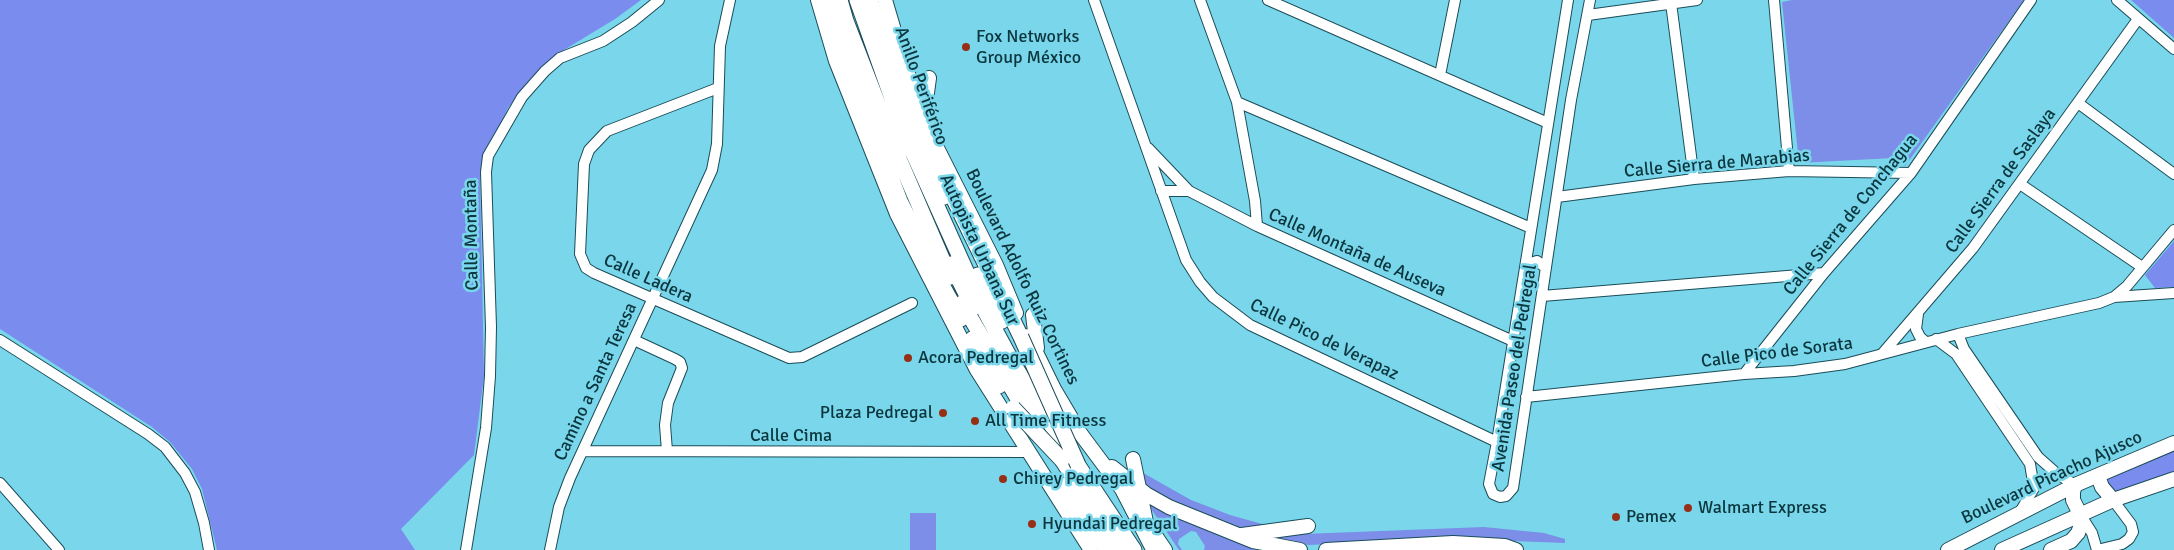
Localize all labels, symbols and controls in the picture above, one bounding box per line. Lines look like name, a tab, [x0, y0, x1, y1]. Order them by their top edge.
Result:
street label: Anillo Periférico	[890, 24, 952, 148]
place label: Fox Networks Group México	[976, 26, 1081, 68]
marker: Fox Networks Group México	[960, 41, 972, 53]
street label: Calle Sierra de Saslaya	[1941, 104, 2061, 258]
street label: Calle Sierra de Conchagua	[1779, 130, 1923, 300]
street label: Calle Sierra de Marabias	[1623, 145, 1811, 183]
street label: Boulevard Adolfo Ruiz Cortines	[960, 166, 1084, 388]
street label: Autopista Urbana Sur	[934, 171, 1024, 329]
street label: Calle Montaña	[460, 179, 484, 291]
street label: Calle Montaña de Auseva	[1265, 204, 1449, 302]
street label: Calle Ladera	[600, 250, 696, 308]
street label: Avenida Paseo del Pedregal	[1488, 263, 1542, 473]
street label: Calle Pico de Verapaz	[1246, 295, 1402, 385]
street label: Camino a Santa Teresa	[550, 299, 642, 465]
street label: Calle Pico de Sorata	[1700, 333, 1854, 373]
place label: Acora Pedregal	[918, 347, 1034, 369]
marker: Acora Pedregal	[902, 352, 914, 364]
place label: Plaza Pedregal	[820, 402, 933, 424]
marker: Plaza Pedregal	[937, 407, 949, 419]
place label: All Time Fitness	[985, 410, 1106, 432]
marker: All Time Fitness	[969, 415, 981, 427]
street label: Calle Cima	[750, 425, 832, 447]
street label: Boulevard Picacho Ajusco	[1958, 427, 2146, 529]
place label: Chirey Pedregal	[1013, 468, 1133, 490]
marker: Chirey Pedregal	[997, 473, 1009, 485]
place label: Walmart Express	[1698, 497, 1827, 519]
marker: Walmart Express	[1682, 502, 1694, 514]
place label: Pemex	[1626, 506, 1676, 528]
marker: Pemex	[1610, 511, 1622, 523]
place label: Hyundai Pedregal	[1042, 513, 1177, 535]
marker: Hyundai Pedregal	[1026, 518, 1038, 530]

